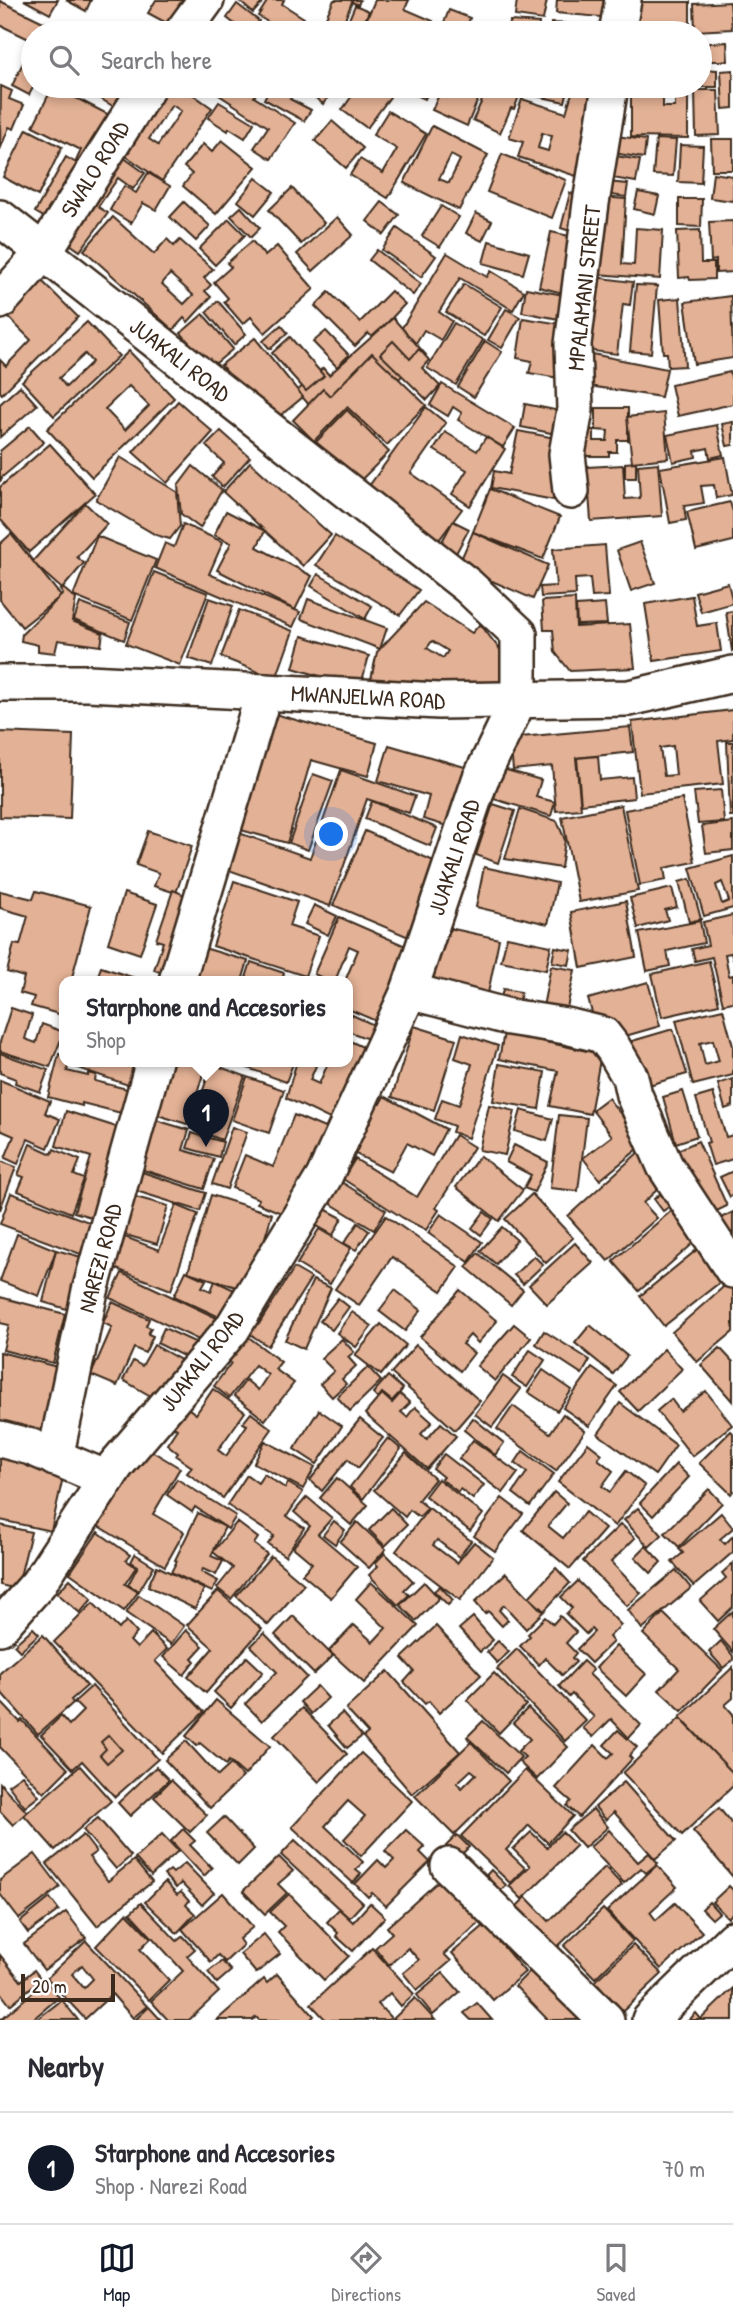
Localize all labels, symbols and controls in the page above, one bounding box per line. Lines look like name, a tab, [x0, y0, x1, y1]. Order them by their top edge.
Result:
search box	[21, 21, 712, 98]
icon: search	[45, 41, 83, 79]
text: Search here	[101, 42, 212, 77]
street label: SWALO ROAD	[53, 115, 136, 223]
street label: MPALAMANI STREET	[559, 203, 608, 372]
street label: JUAKALI ROAD	[123, 310, 237, 409]
street label: MWANJELWA ROAD	[290, 677, 446, 716]
street label: JUAKALI ROAD	[420, 795, 487, 919]
your location	[314, 817, 348, 851]
popup	[59, 976, 353, 1067]
text: Starphone and Accesories	[86, 989, 326, 1024]
text: Shop	[86, 1024, 126, 1055]
pin: 1	[183, 1089, 229, 1147]
street label: NAREZI ROAD	[70, 1200, 129, 1316]
street label: JUAKALI ROAD	[152, 1304, 251, 1418]
scale bar	[21, 1971, 116, 2003]
text: 20 m	[32, 1973, 67, 1999]
text: Nearby	[28, 2046, 104, 2086]
text: Starphone and Accesories	[95, 2135, 335, 2170]
text: 1	[47, 2153, 55, 2184]
text: 70 m	[662, 2153, 705, 2184]
text: Shop · Narezi Road	[95, 2170, 247, 2201]
tab: Map	[98, 2239, 136, 2307]
tab: Directions	[331, 2239, 401, 2307]
tab: Saved	[597, 2239, 635, 2307]

